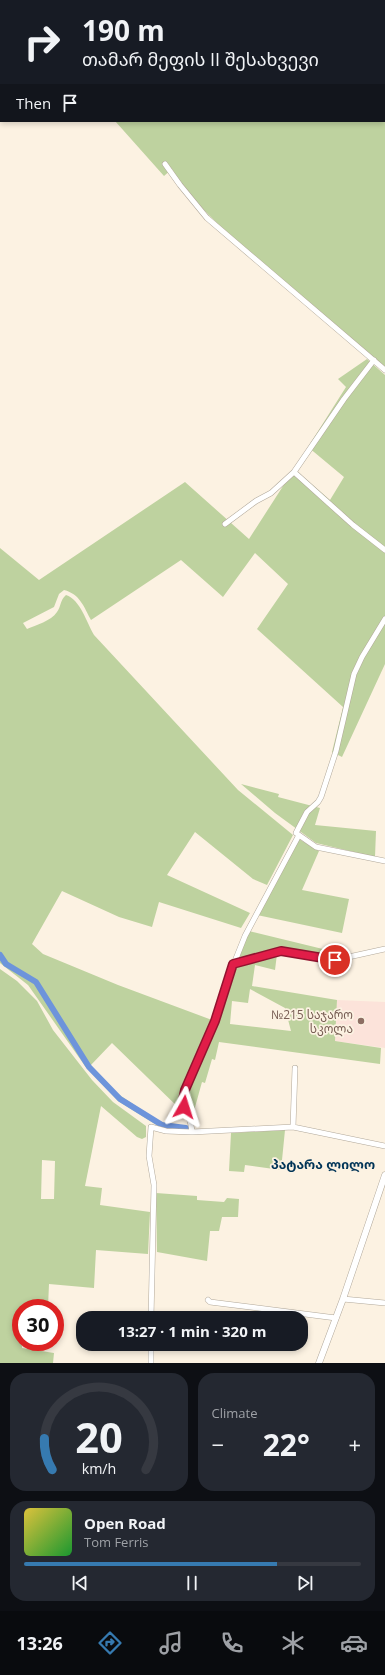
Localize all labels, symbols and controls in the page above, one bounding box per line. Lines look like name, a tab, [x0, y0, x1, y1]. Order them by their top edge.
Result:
text: 190 m	[82, 11, 165, 49]
icon: right	[16, 16, 68, 68]
text: თამარ მეფის II შესახვევი	[82, 47, 319, 71]
icon: arrive	[59, 92, 81, 114]
text: Then	[16, 93, 51, 113]
pin	[318, 943, 352, 977]
icon: arrive	[324, 949, 346, 971]
place label: №215 საჯარო სკოლა	[271, 1006, 353, 1037]
marker: №215 საჯარო სკოლა	[356, 1016, 366, 1026]
position arrow	[163, 1086, 205, 1128]
district label: პატარა ლილო	[271, 1155, 375, 1173]
speed limit sign: 30	[12, 1299, 64, 1351]
text: 13:27 · 1 min · 320 m	[118, 1321, 266, 1341]
text: Climate	[212, 1404, 257, 1422]
text: 20	[75, 1409, 123, 1465]
text: 22°	[263, 1424, 310, 1465]
text: −	[212, 1429, 224, 1459]
text: +	[348, 1429, 361, 1459]
text: km/h	[81, 1459, 116, 1478]
text: Open Road	[84, 1513, 166, 1533]
text: Tom Ferris	[84, 1533, 149, 1551]
icon: previous	[69, 1572, 91, 1594]
icon: pause	[181, 1572, 203, 1594]
icon: next	[294, 1572, 316, 1594]
icon: directions	[96, 1629, 124, 1657]
icon: music	[157, 1629, 185, 1657]
icon: phone	[218, 1629, 246, 1657]
icon: climate	[279, 1629, 307, 1657]
icon: car	[340, 1629, 368, 1657]
text: 13:26	[17, 1631, 63, 1655]

